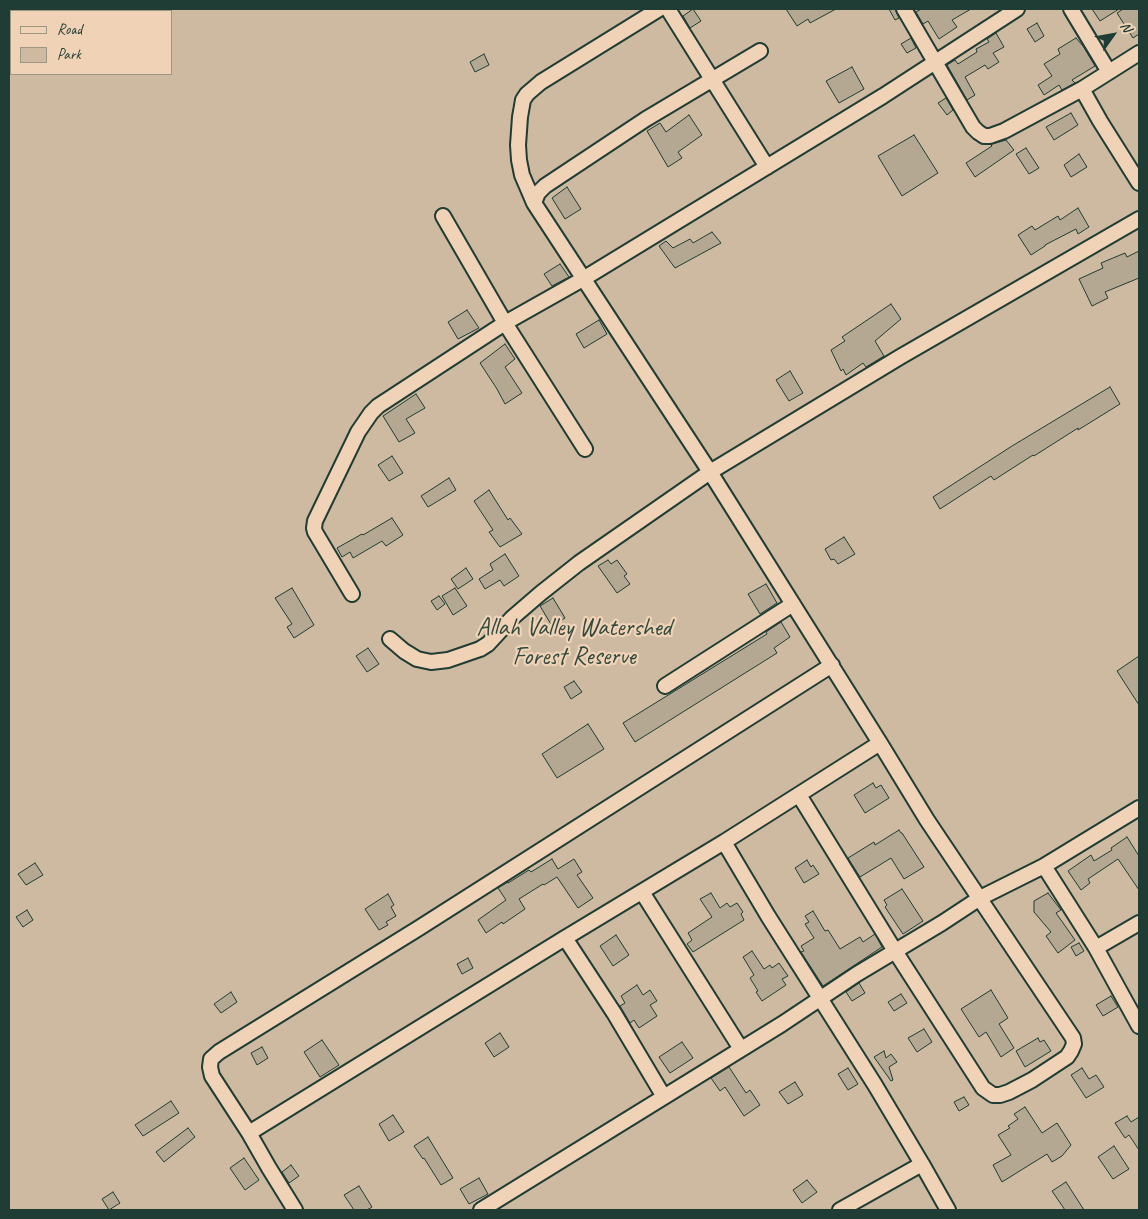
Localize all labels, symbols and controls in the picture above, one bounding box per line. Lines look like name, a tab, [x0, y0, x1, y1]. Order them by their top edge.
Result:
legend	[10, 10, 172, 75]
north arrow	[1088, 10, 1138, 60]
text: N	[1117, 19, 1136, 35]
text: Road	[57, 20, 82, 39]
text: Park	[57, 45, 81, 64]
park label: Allah Valley Watershed Forest Reserve	[477, 613, 671, 672]

